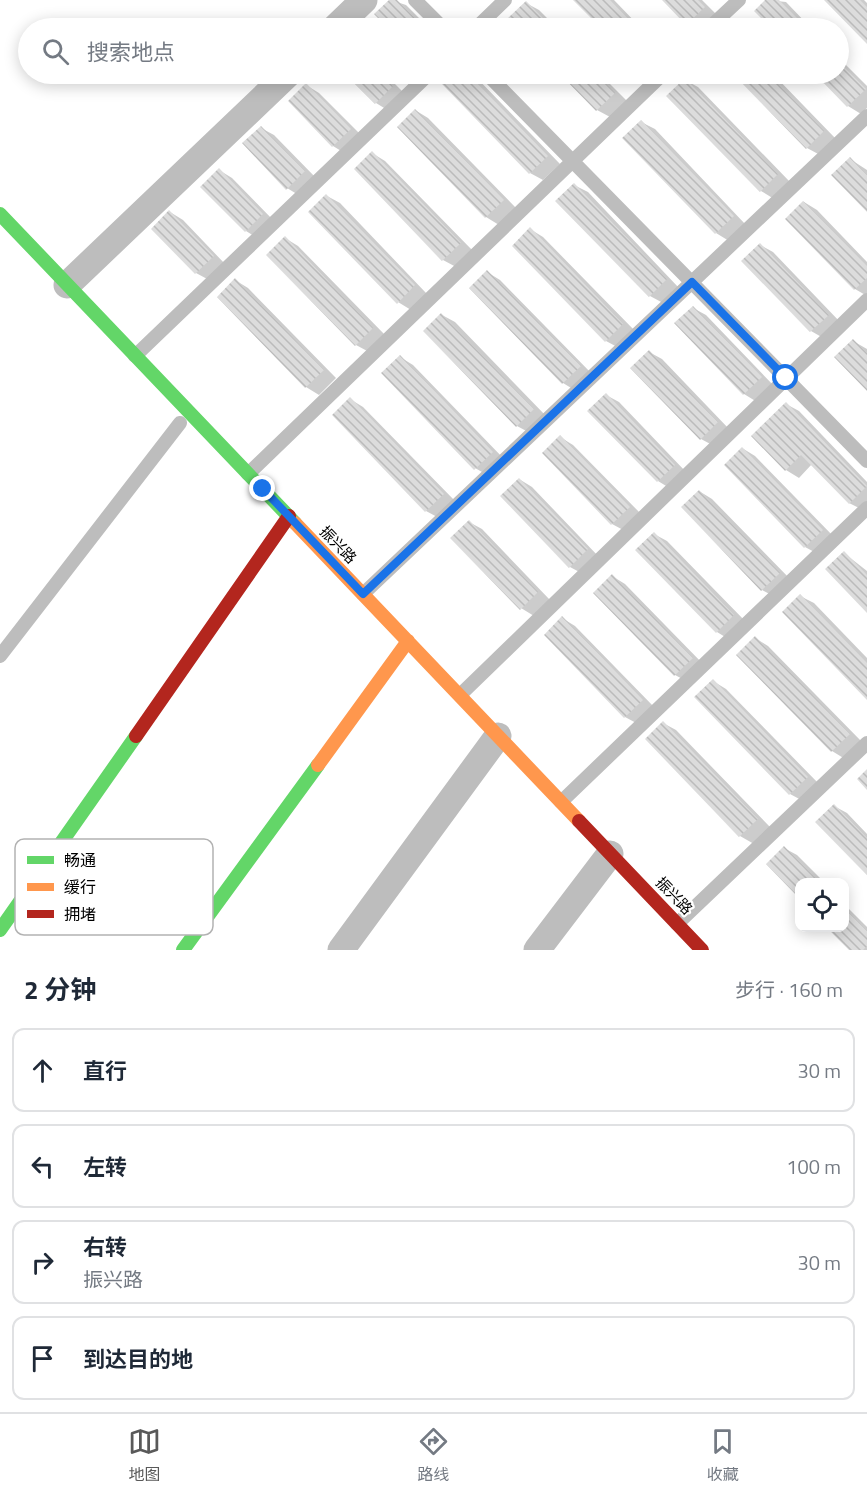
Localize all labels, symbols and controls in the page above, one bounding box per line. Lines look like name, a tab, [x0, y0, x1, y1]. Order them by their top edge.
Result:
search box	[18, 18, 849, 84]
icon: search	[39, 35, 72, 68]
text: 搜索地点	[87, 35, 175, 69]
route start	[772, 364, 798, 390]
route end	[249, 475, 275, 501]
street label: 振兴路	[314, 520, 362, 569]
legend	[15, 839, 213, 935]
text: 畅通	[64, 848, 96, 872]
street label: 振兴路	[650, 871, 698, 920]
text: 缓行	[64, 875, 96, 899]
map controls	[795, 878, 849, 932]
button: locate	[795, 878, 849, 932]
text: 拥堵	[64, 902, 96, 926]
text: 2 分钟	[24, 970, 96, 1009]
text: 步行 · 160 m	[735, 974, 843, 1005]
icon: ahead	[26, 1054, 59, 1087]
text: 直行	[83, 1054, 127, 1088]
text: 30 m	[797, 1055, 841, 1086]
icon: left	[26, 1150, 59, 1183]
text: 左转	[83, 1150, 127, 1184]
text: 100 m	[786, 1151, 841, 1182]
text: 右转	[83, 1230, 127, 1264]
icon: right	[26, 1246, 59, 1279]
text: 30 m	[797, 1247, 841, 1278]
text: 振兴路	[83, 1264, 143, 1295]
icon: arrive	[26, 1342, 59, 1375]
text: 到达目的地	[83, 1342, 193, 1376]
tab: 地图	[128, 1425, 161, 1486]
tab: 路线	[417, 1425, 450, 1486]
tab: 收藏	[706, 1425, 739, 1486]

